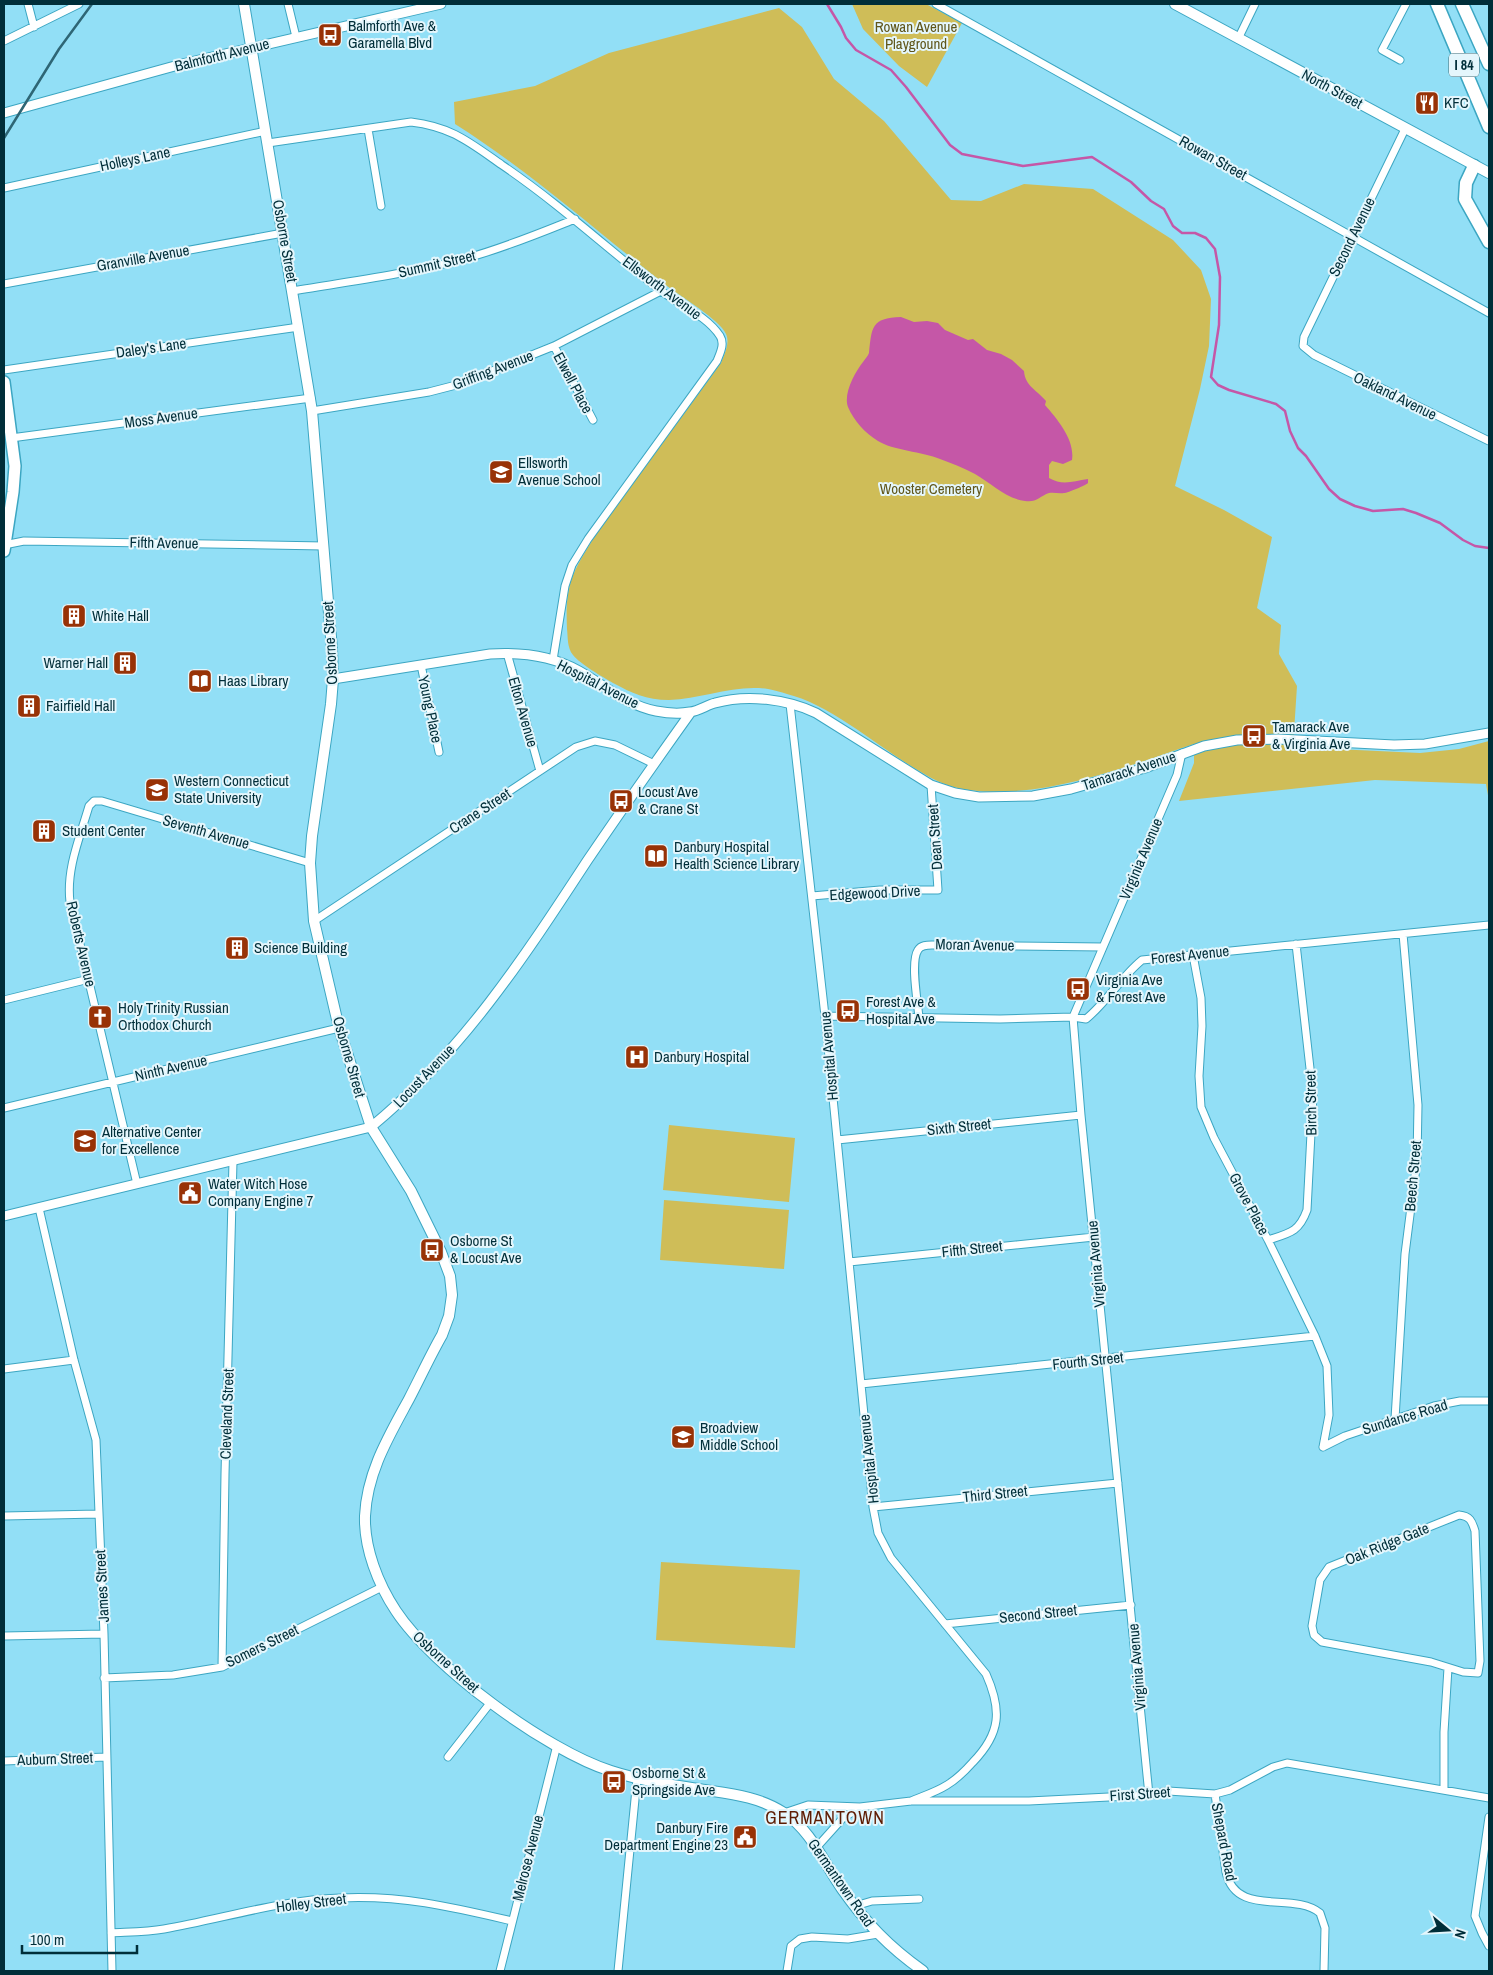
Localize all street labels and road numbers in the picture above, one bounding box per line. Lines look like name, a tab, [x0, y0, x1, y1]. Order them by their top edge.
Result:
street label: Balmforth Avenue	[172, 33, 272, 76]
road number: I 84	[1449, 54, 1479, 76]
street label: North Street	[1298, 64, 1367, 114]
street label: Rowan Street	[1176, 130, 1251, 185]
street label: Holleys Lane	[98, 141, 172, 176]
street label: Second Avenue	[1323, 193, 1380, 280]
street label: Osborne Street	[268, 198, 303, 284]
street label: Granville Avenue	[95, 239, 191, 276]
street label: Summit Street	[396, 244, 478, 283]
street label: Ellsworth Avenue	[618, 251, 706, 324]
street label: Daley's Lane	[114, 332, 188, 363]
street label: Griffing Avenue	[449, 344, 536, 395]
street label: Elwell Place	[549, 349, 598, 417]
street label: Oakland Avenue	[1350, 366, 1440, 425]
street label: Moss Avenue	[123, 402, 199, 433]
street label: Fifth Avenue	[129, 531, 199, 554]
street label: Osborne Street	[317, 600, 342, 685]
street label: Hospital Avenue	[554, 654, 643, 713]
street label: Young Place	[413, 673, 448, 745]
street label: Elton Avenue	[503, 674, 544, 750]
street label: Tamarack Avenue	[1079, 745, 1179, 796]
street label: Crane Street	[445, 782, 515, 838]
street label: Dean Street	[922, 803, 947, 871]
street label: Seventh Avenue	[160, 809, 252, 854]
street label: Virginia Avenue	[1114, 814, 1167, 903]
street label: Edgewood Drive	[829, 880, 921, 905]
street label: Roberts Avenue	[61, 899, 102, 989]
street label: Moran Avenue	[935, 933, 1015, 956]
street label: Forest Avenue	[1150, 940, 1230, 969]
street label: Hospital Avenue	[814, 1010, 843, 1101]
street label: Osborne Street	[328, 1014, 371, 1100]
street label: Locust Avenue	[388, 1039, 459, 1112]
street label: Ninth Avenue	[133, 1049, 209, 1086]
street label: Birch Street	[1299, 1070, 1322, 1136]
street label: Sixth Street	[926, 1113, 993, 1140]
street label: Beech Street	[1399, 1139, 1426, 1212]
street label: Grove Place	[1224, 1169, 1275, 1239]
street label: Virginia Avenue	[1081, 1220, 1110, 1308]
street label: Fifth Street	[941, 1235, 1004, 1262]
street label: Fourth Street	[1051, 1346, 1125, 1375]
street label: Cleveland Street	[214, 1368, 239, 1460]
street label: Sundance Road	[1360, 1394, 1450, 1439]
street label: Hospital Avenue	[853, 1413, 884, 1505]
street label: Third Street	[962, 1480, 1029, 1507]
street label: Oak Ridge Gate	[1342, 1517, 1432, 1570]
street label: James Street	[89, 1549, 114, 1623]
street label: Second Street	[998, 1599, 1078, 1628]
street label: Somers Street	[222, 1619, 302, 1672]
street label: Virginia Avenue	[1122, 1623, 1151, 1711]
street label: Osborne Street	[408, 1626, 485, 1698]
street label: Auburn Street	[16, 1747, 94, 1770]
street label: First Street	[1109, 1781, 1172, 1806]
street label: Shepard Road	[1207, 1801, 1242, 1883]
street label: Melrose Avenue	[507, 1812, 548, 1903]
street label: Germantown Road	[803, 1834, 880, 1931]
street label: Holley Street	[275, 1888, 348, 1917]

